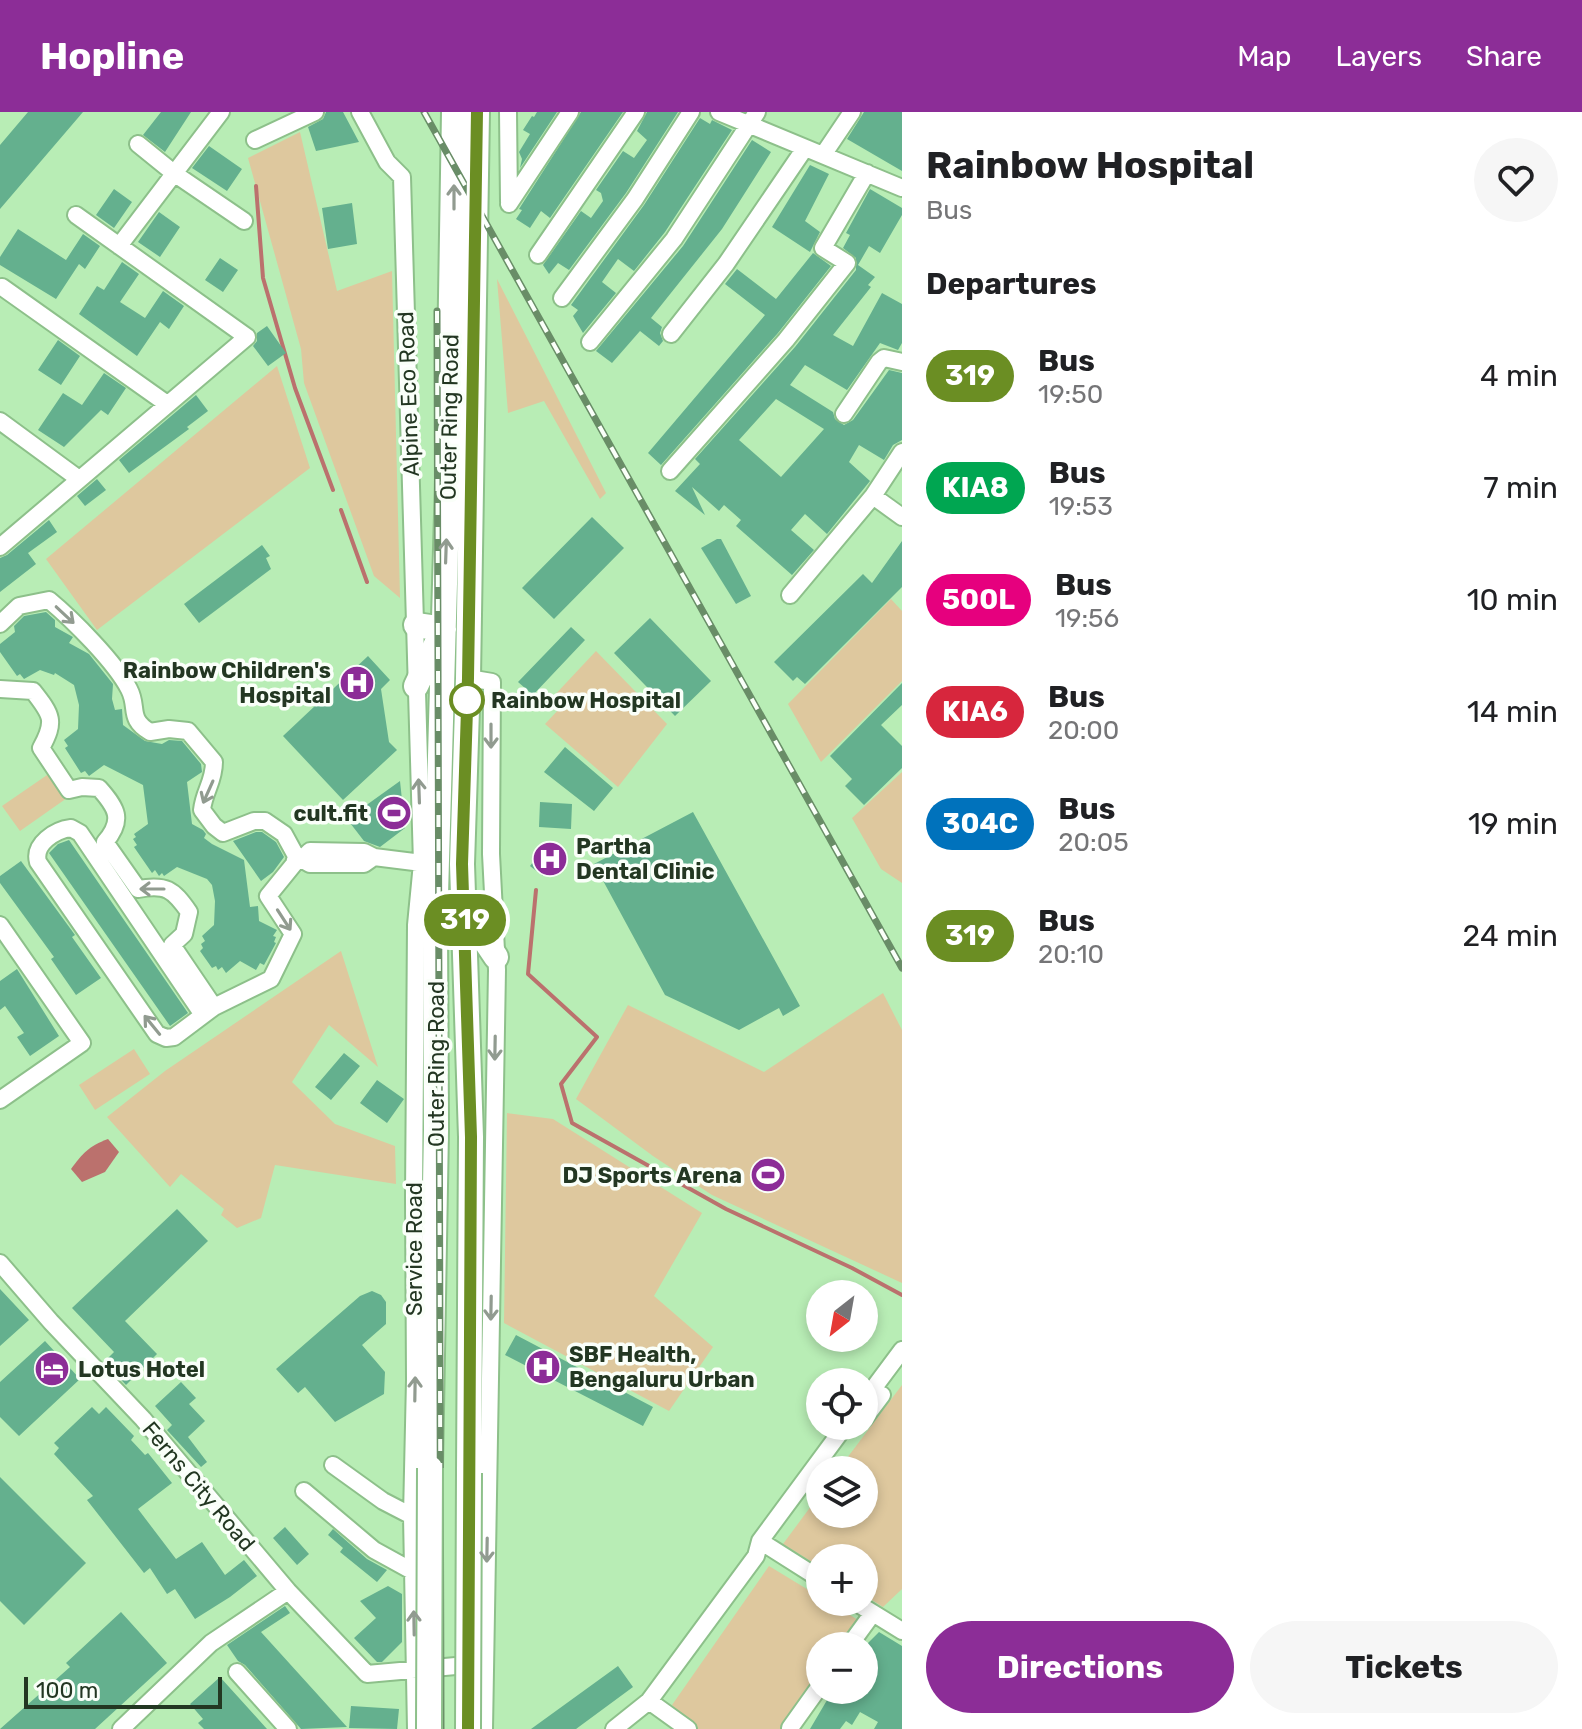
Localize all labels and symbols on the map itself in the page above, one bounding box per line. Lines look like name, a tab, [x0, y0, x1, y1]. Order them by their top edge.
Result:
one-way arrow	[446, 184, 462, 211]
street label: Alpine Eco Road	[392, 311, 425, 477]
street label: Outer Ring Road	[435, 334, 464, 500]
one-way arrow	[438, 538, 453, 565]
one-way arrow	[55, 605, 75, 624]
place label: Rainbow Children's Hospital	[123, 657, 331, 709]
hospital icon: Rainbow Children's Hospital	[338, 664, 376, 702]
marker: Rainbow Hospital	[450, 683, 484, 717]
place label: Rainbow Hospital	[491, 687, 681, 714]
one-way arrow	[483, 722, 499, 749]
one-way arrow	[412, 778, 427, 805]
one-way arrow	[200, 779, 215, 803]
sports icon: cult.fit	[375, 794, 413, 832]
place label: cult.fit	[293, 800, 368, 827]
place label: Partha Dental Clinic	[576, 833, 715, 885]
hospital icon: Partha Dental Clinic	[531, 840, 569, 878]
one-way arrow	[140, 881, 166, 897]
line badge: 319	[419, 894, 511, 946]
one-way arrow	[275, 908, 292, 930]
street label: Outer Ring Road	[423, 981, 450, 1147]
one-way arrow	[143, 1015, 161, 1036]
one-way arrow	[487, 1034, 503, 1061]
sports icon: DJ Sports Arena	[749, 1156, 787, 1194]
place label: DJ Sports Arena	[562, 1162, 742, 1189]
street label: Service Road	[401, 1182, 428, 1316]
north arrow	[806, 1280, 878, 1352]
one-way arrow	[483, 1294, 499, 1321]
place label: SBF Health, Bengaluru Urban	[569, 1341, 755, 1393]
hospital icon: SBF Health, Bengaluru Urban	[524, 1348, 562, 1386]
hotel icon: Lotus Hotel	[33, 1350, 71, 1388]
place label: Lotus Hotel	[78, 1356, 205, 1383]
one-way arrow	[407, 1376, 423, 1403]
street label: Ferns City Road	[137, 1416, 261, 1557]
one-way arrow	[479, 1536, 495, 1563]
one-way arrow	[406, 1610, 422, 1637]
scale bar	[24, 1673, 222, 1709]

